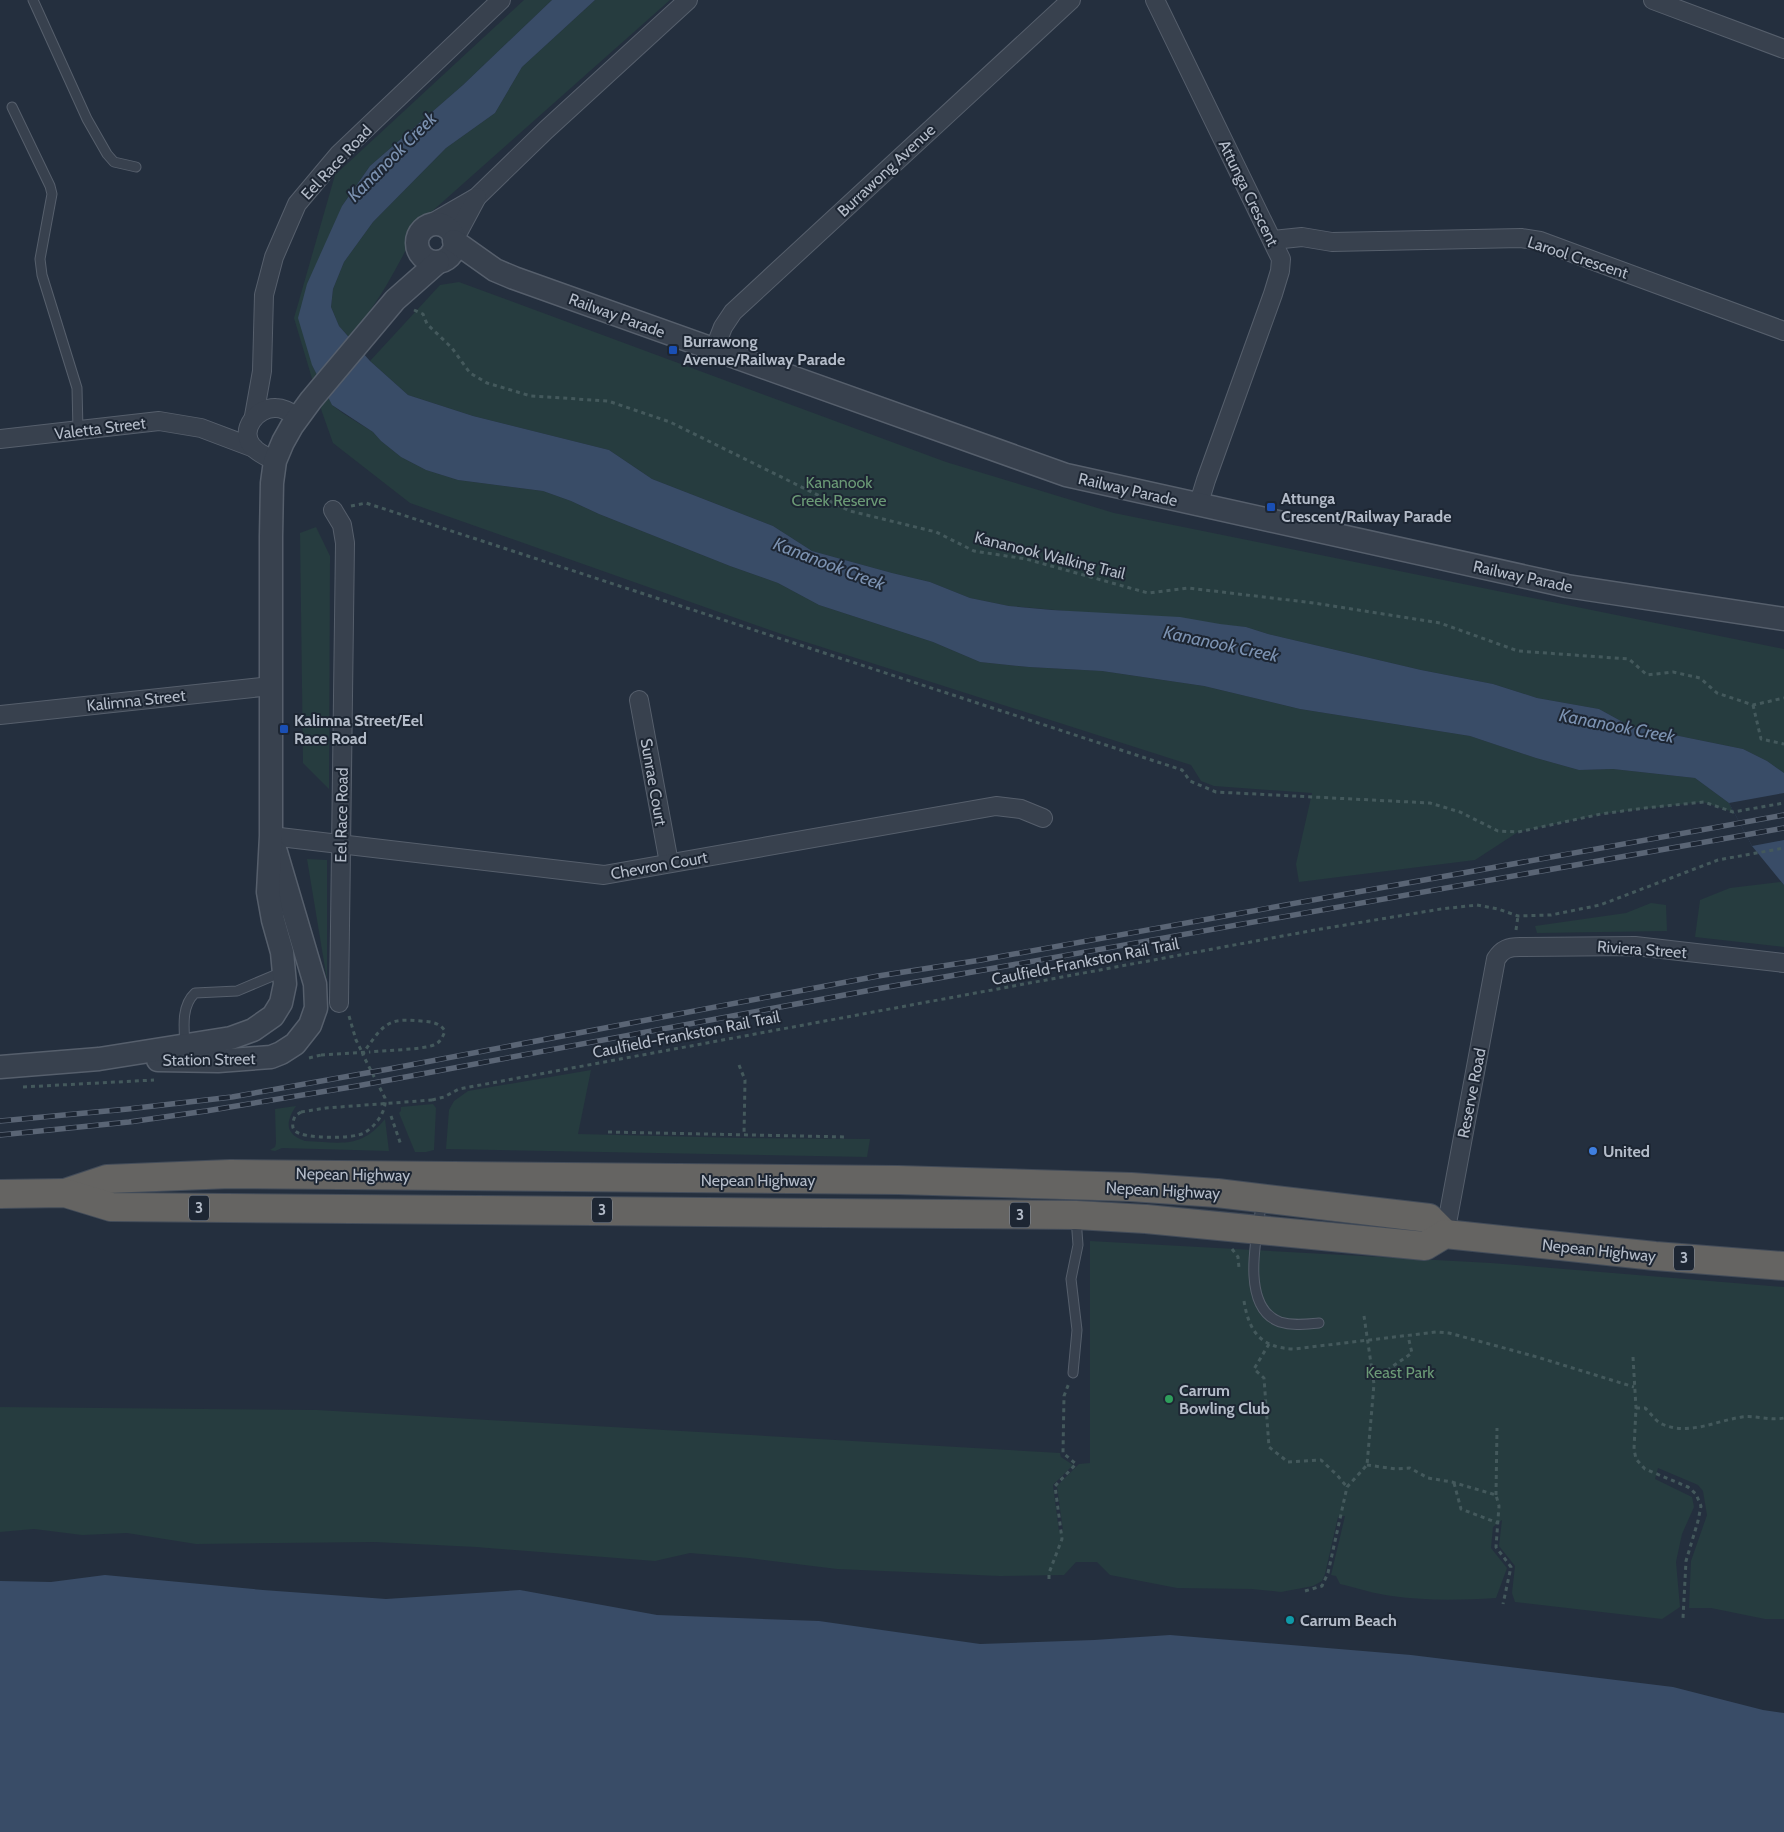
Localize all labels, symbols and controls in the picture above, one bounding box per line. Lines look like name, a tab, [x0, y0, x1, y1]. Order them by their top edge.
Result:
water label: Kananook Creek	[343, 107, 442, 206]
street label: Burrawong Avenue	[833, 120, 939, 221]
street label: Eel Race Road	[297, 121, 376, 204]
street label: Attunga Crescent	[1215, 137, 1283, 250]
street label: Larool Crescent	[1525, 232, 1631, 283]
street label: Railway Parade	[566, 289, 668, 342]
place label: Burrawong Avenue/Railway Parade	[683, 332, 845, 369]
marker: Burrawong Avenue/Railway Parade	[667, 344, 679, 356]
street label: Valetta Street	[53, 413, 147, 444]
street label: Railway Parade	[1076, 469, 1179, 510]
park label: Kananook Creek Reserve	[791, 473, 887, 510]
place label: Attunga Crescent/Railway Parade	[1281, 489, 1451, 526]
marker: Attunga Crescent/Railway Parade	[1265, 501, 1277, 513]
street label: Kananook Walking Trail	[973, 528, 1127, 583]
water label: Kananook Creek	[770, 533, 889, 596]
street label: Railway Parade	[1471, 557, 1574, 596]
water label: Kananook Creek	[1161, 621, 1282, 667]
street label: Kalimna Street	[86, 686, 187, 715]
water label: Kananook Creek	[1557, 704, 1678, 748]
place label: Kalimna Street/Eel Race Road	[294, 711, 423, 748]
marker: Kalimna Street/Eel Race Road	[278, 723, 290, 735]
street label: Sunrae Court	[636, 737, 671, 828]
street label: Eel Race Road	[331, 767, 352, 863]
street label: Chevron Court	[609, 848, 710, 883]
street label: Caulfield-Frankston Rail Trail	[990, 934, 1181, 989]
street label: Riviera Street	[1597, 937, 1688, 962]
street label: Caulfield-Frankston Rail Trail	[591, 1007, 782, 1062]
street label: Reserve Road	[1453, 1046, 1490, 1140]
street label: Station Street	[162, 1049, 256, 1070]
place label: United	[1603, 1142, 1650, 1161]
marker: United	[1587, 1145, 1599, 1157]
street label: Nepean Highway	[296, 1164, 410, 1185]
street label: Nepean Highway	[701, 1171, 815, 1190]
street label: Nepean Highway	[1105, 1178, 1221, 1203]
road number: 3	[189, 1196, 209, 1220]
road number: 3	[592, 1198, 612, 1222]
road number: 3	[1010, 1202, 1030, 1228]
street label: Nepean Highway	[1541, 1235, 1657, 1266]
road number: 3	[1674, 1246, 1694, 1270]
park label: Keast Park	[1366, 1363, 1435, 1382]
place label: Carrum Bowling Club	[1179, 1381, 1270, 1418]
marker: Carrum Bowling Club	[1163, 1393, 1175, 1405]
place label: Carrum Beach	[1300, 1611, 1397, 1630]
marker: Carrum Beach	[1284, 1614, 1296, 1626]

